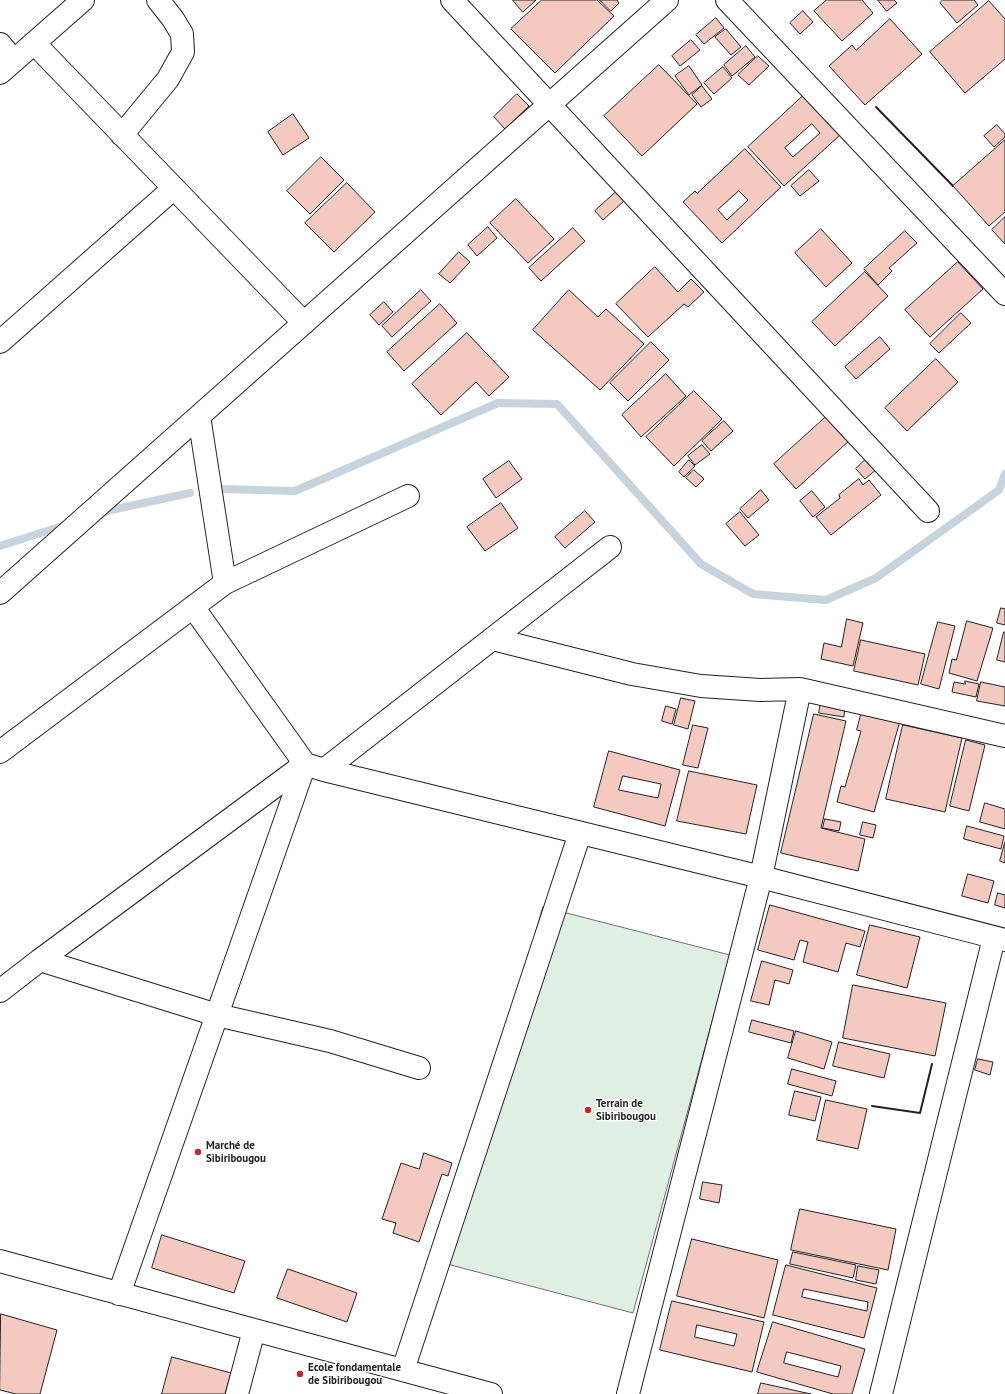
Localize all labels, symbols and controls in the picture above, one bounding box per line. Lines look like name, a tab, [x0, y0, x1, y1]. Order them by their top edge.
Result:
place label: Terrain de Sibiribougou	[596, 1097, 656, 1123]
marker: Terrain de Sibiribougou	[583, 1105, 593, 1115]
place label: Marché de Sibiribougou	[206, 1139, 266, 1165]
marker: Marché de Sibiribougou	[193, 1147, 203, 1157]
place label: Ecole fondamentale de Sibiribougou	[308, 1361, 401, 1387]
marker: Ecole fondamentale de Sibiribougou	[295, 1369, 305, 1379]

